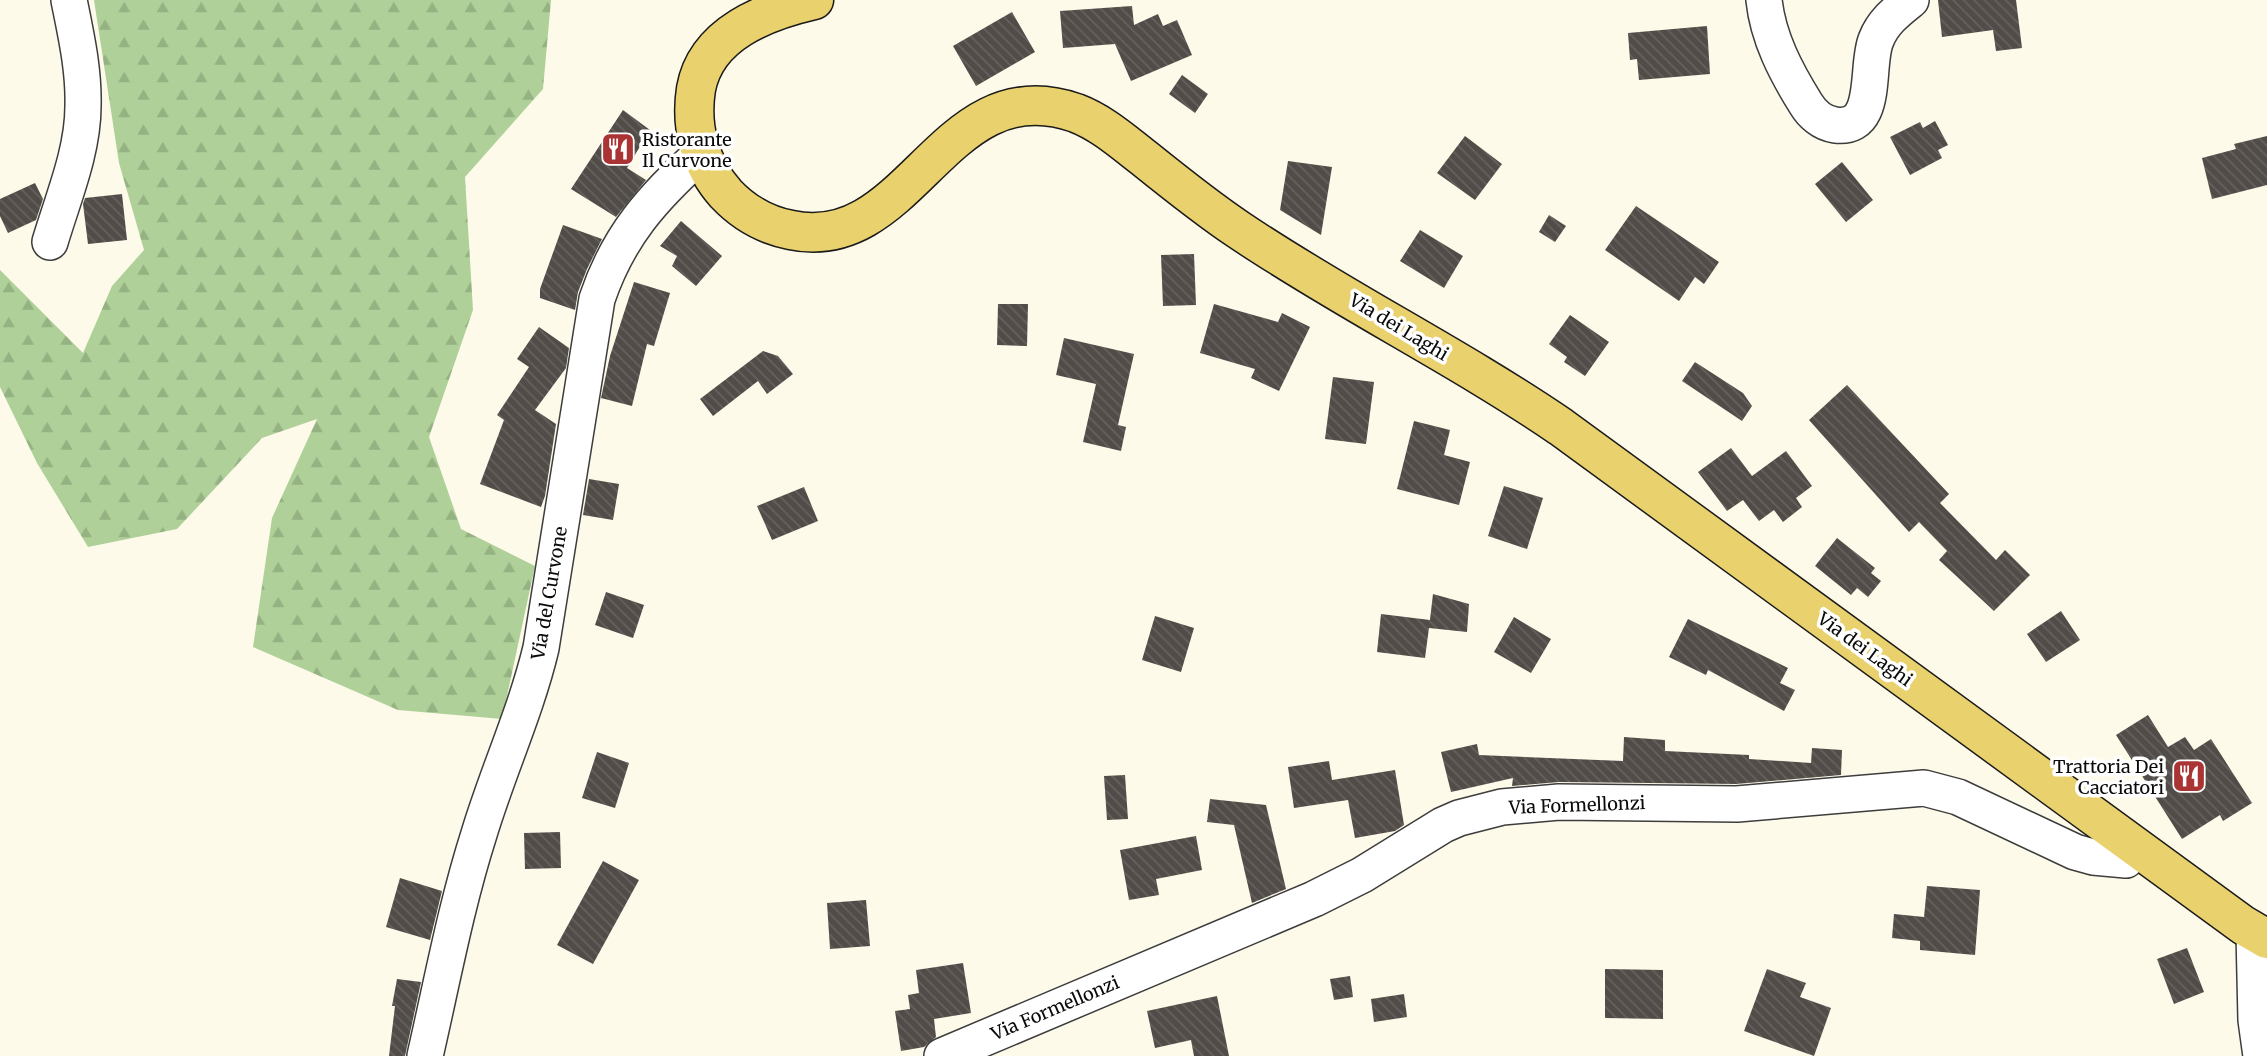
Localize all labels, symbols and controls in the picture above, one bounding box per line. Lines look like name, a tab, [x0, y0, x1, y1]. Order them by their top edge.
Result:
place label: Ristorante Il Curvone	[642, 128, 732, 172]
restaurant icon: Ristorante Il Curvone	[599, 130, 637, 168]
street label: Via dei Laghi	[1344, 288, 1453, 366]
street label: Via del Curvone	[526, 525, 572, 662]
street label: Via dei Laghi	[1812, 606, 1917, 691]
place label: Trattoria Dei Cacciatori	[2053, 755, 2164, 799]
restaurant icon: Trattoria Dei Cacciatori	[2170, 757, 2208, 795]
street label: Via Formellonzi	[1507, 791, 1646, 819]
street label: Via Formellonzi	[987, 971, 1123, 1046]

